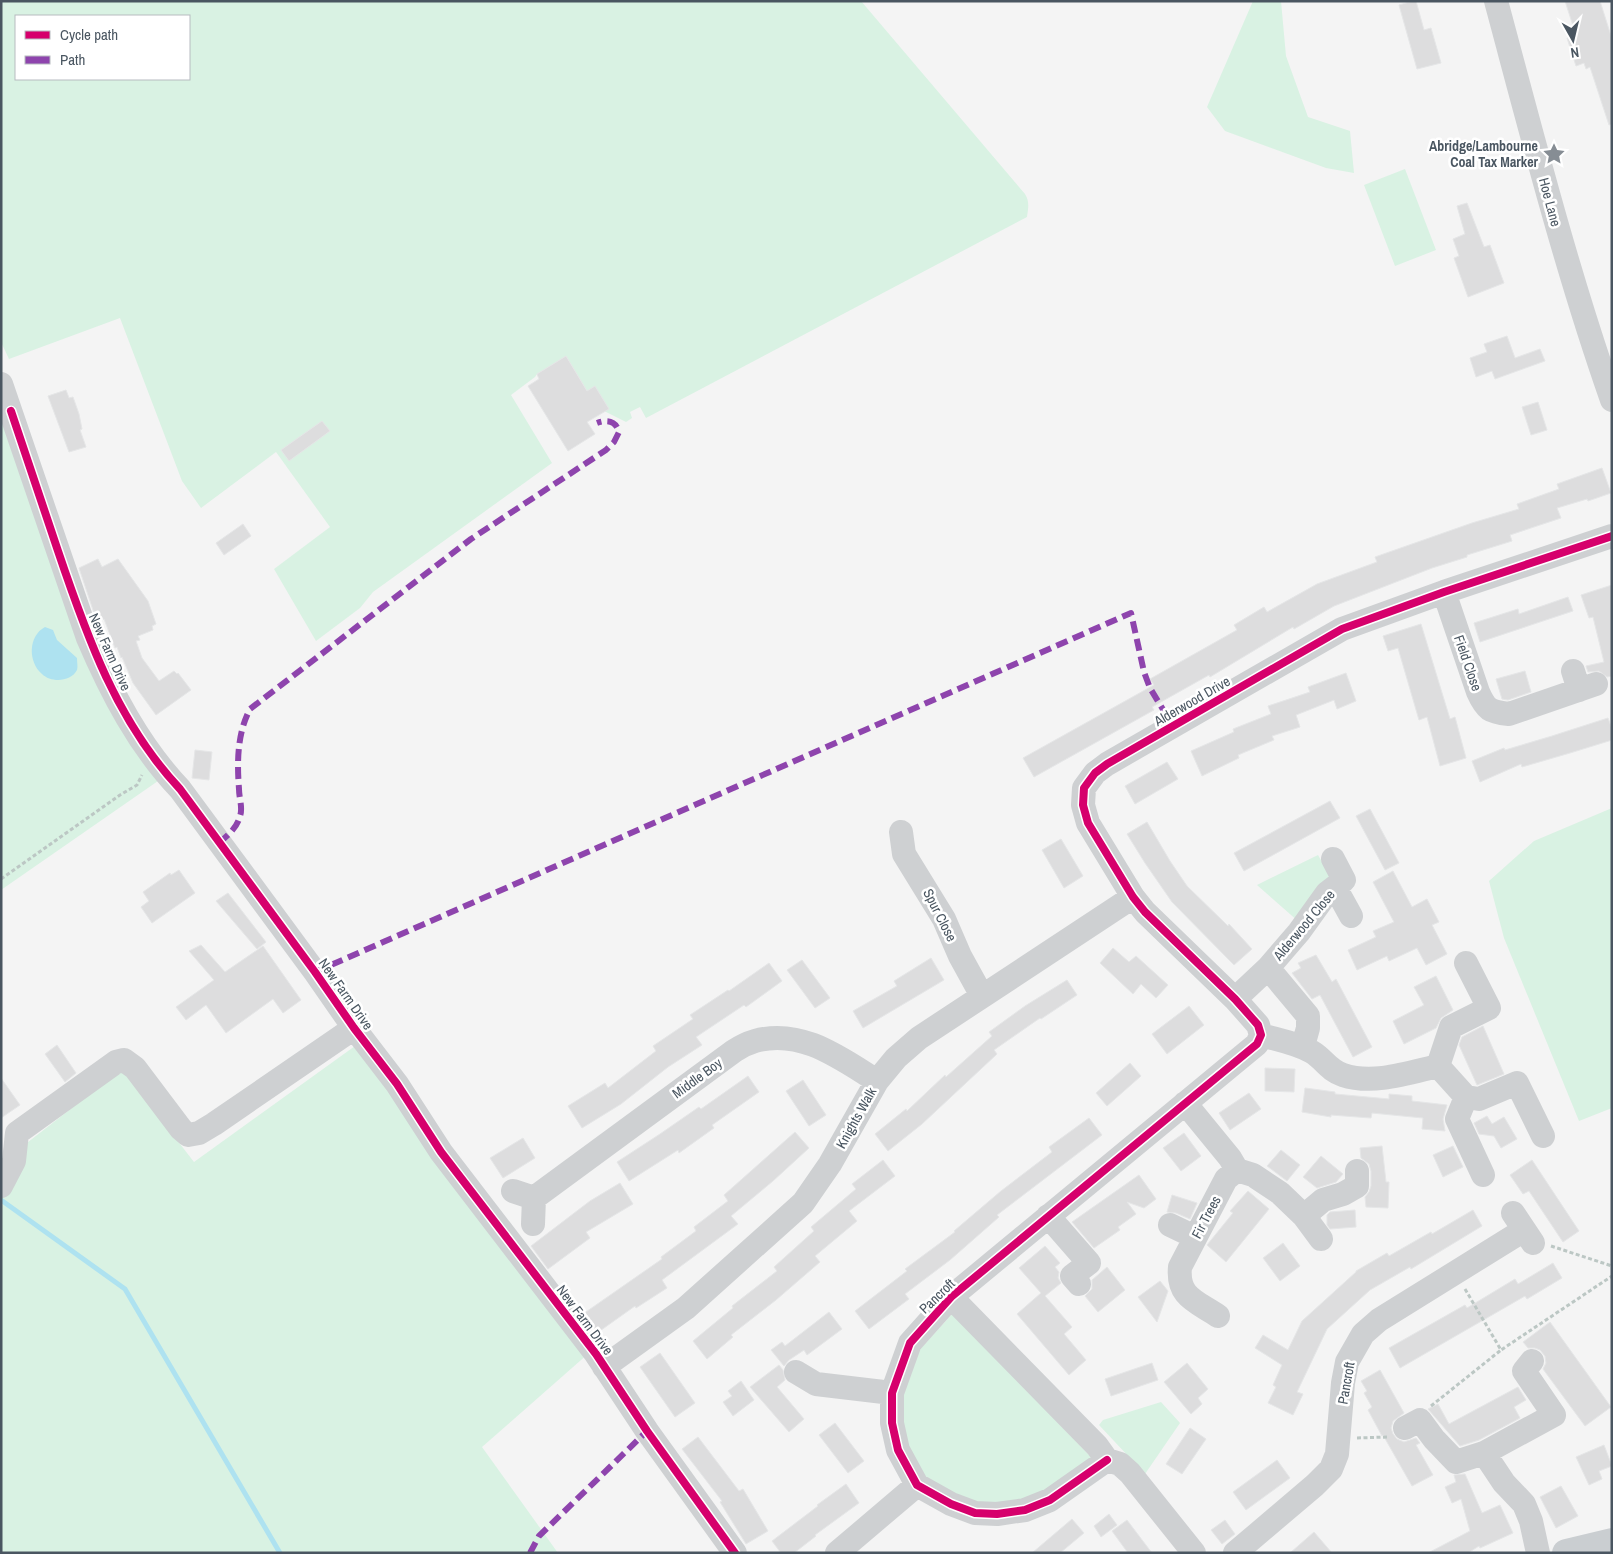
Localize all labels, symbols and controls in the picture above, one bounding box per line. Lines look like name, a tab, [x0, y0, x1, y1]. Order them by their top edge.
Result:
legend	[15, 15, 190, 80]
north arrow	[1548, 15, 1598, 65]
text: Cycle path	[60, 24, 118, 45]
text: N	[1569, 43, 1580, 62]
text: Path	[60, 49, 85, 70]
place label: Abridge/Lambourne Coal Tax Marker	[1429, 137, 1539, 171]
place icon: Abridge/Lambourne Coal Tax Marker	[1541, 141, 1567, 167]
street label: Hoe Lane	[1535, 176, 1565, 228]
street label: New Farm Drive	[85, 610, 135, 694]
street label: Field Close	[1450, 633, 1486, 693]
street label: Alderwood Drive	[1150, 672, 1233, 731]
street label: Spur Close	[919, 886, 961, 944]
street label: Alderwood Close	[1269, 886, 1339, 965]
street label: New Farm Drive	[315, 955, 377, 1033]
street label: Middle Boy	[668, 1054, 726, 1102]
street label: Knights Walk	[832, 1084, 880, 1152]
street label: Fir Trees	[1187, 1192, 1225, 1242]
street label: Pancroft	[915, 1275, 959, 1317]
street label: New Farm Drive	[553, 1281, 617, 1359]
street label: Pancroft	[1333, 1360, 1359, 1406]

